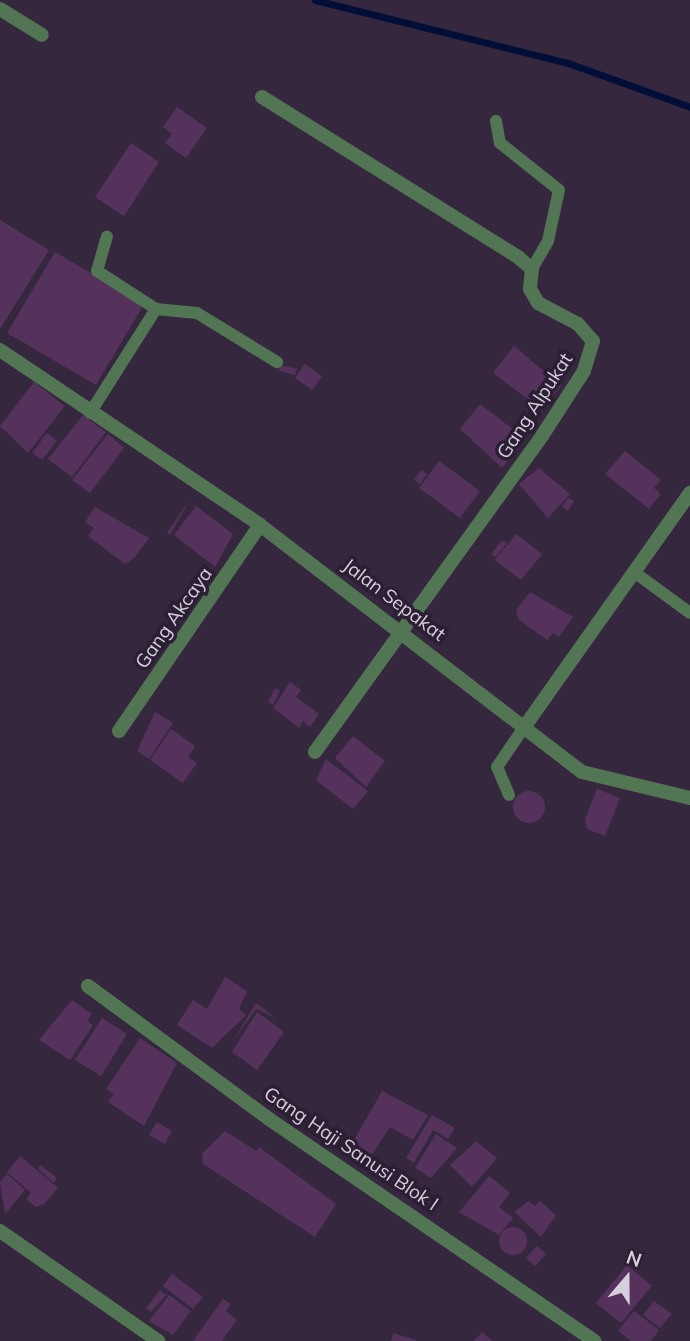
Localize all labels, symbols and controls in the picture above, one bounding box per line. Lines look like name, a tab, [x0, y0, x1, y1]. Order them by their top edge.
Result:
street label: Gang Alpukat	[492, 349, 578, 463]
street label: Jalan Sepakat	[338, 554, 450, 646]
street label: Gang Akcaya	[131, 563, 217, 673]
street label: Gang Haji Sanusi Blok I	[260, 1082, 442, 1216]
north arrow	[592, 1243, 662, 1313]
text: N	[623, 1245, 645, 1272]

